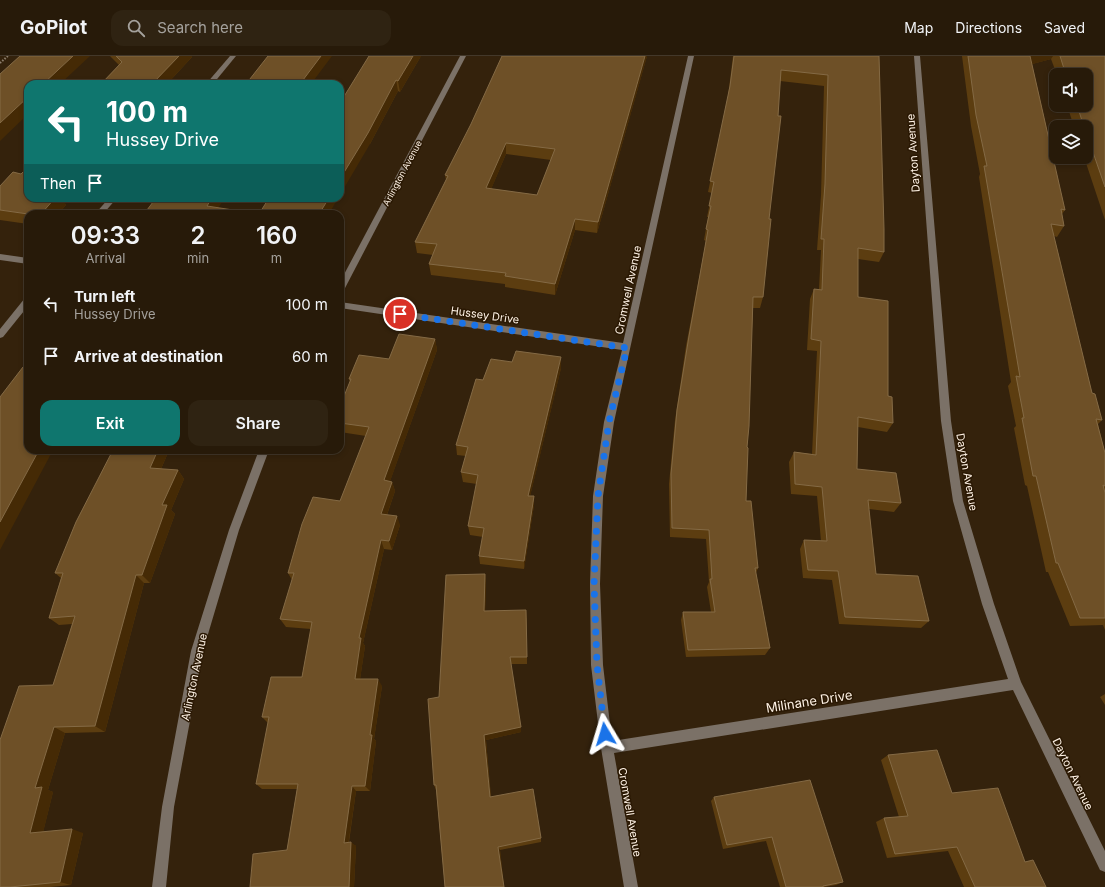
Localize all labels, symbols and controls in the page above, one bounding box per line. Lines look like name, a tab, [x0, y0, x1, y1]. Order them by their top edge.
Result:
search box	[111, 10, 391, 46]
text: GoPilot	[20, 16, 87, 39]
icon: search	[125, 17, 147, 39]
text: Search here	[157, 18, 243, 37]
text: Map	[904, 19, 933, 36]
text: Directions	[955, 19, 1022, 36]
text: Saved	[1044, 19, 1085, 36]
map controls	[1049, 68, 1093, 164]
button: sound	[1049, 68, 1093, 112]
text: 100 m	[106, 95, 188, 129]
icon: left	[40, 96, 92, 148]
street label: Dayton Avenue	[903, 113, 923, 193]
button: layers	[1049, 120, 1093, 164]
text: Hussey Drive	[106, 129, 219, 150]
street label: Arlington Avenue	[380, 138, 424, 208]
icon: arrive	[84, 172, 106, 194]
text: Then	[40, 174, 76, 193]
text: 09:33	[71, 221, 140, 250]
text: 2	[191, 221, 205, 250]
text: 160	[256, 221, 297, 250]
street label: Cromwell Avenue	[612, 244, 644, 336]
text: Arrival	[85, 250, 125, 266]
text: min	[187, 250, 209, 266]
text: m	[271, 250, 282, 266]
text: Turn left	[74, 287, 135, 306]
icon: left	[40, 293, 62, 315]
text: 100 m	[286, 295, 328, 314]
pin	[383, 297, 417, 331]
icon: arrive	[389, 303, 411, 325]
street label: Hussey Drive	[450, 303, 520, 327]
text: Hussey Drive	[74, 306, 156, 322]
icon: arrive	[40, 345, 62, 367]
text: Arrive at destination	[74, 347, 223, 366]
text: 60 m	[292, 347, 328, 366]
button: Exit	[40, 400, 180, 446]
button: Share	[188, 400, 328, 446]
street label: Dayton Avenue	[953, 432, 981, 512]
street label: Arlington Avenue	[178, 632, 210, 722]
street label: Milinane Drive	[765, 686, 853, 716]
position arrow	[584, 713, 626, 755]
street label: Dayton Avenue	[1049, 736, 1097, 812]
street label: Cromwell Avenue	[615, 766, 645, 858]

